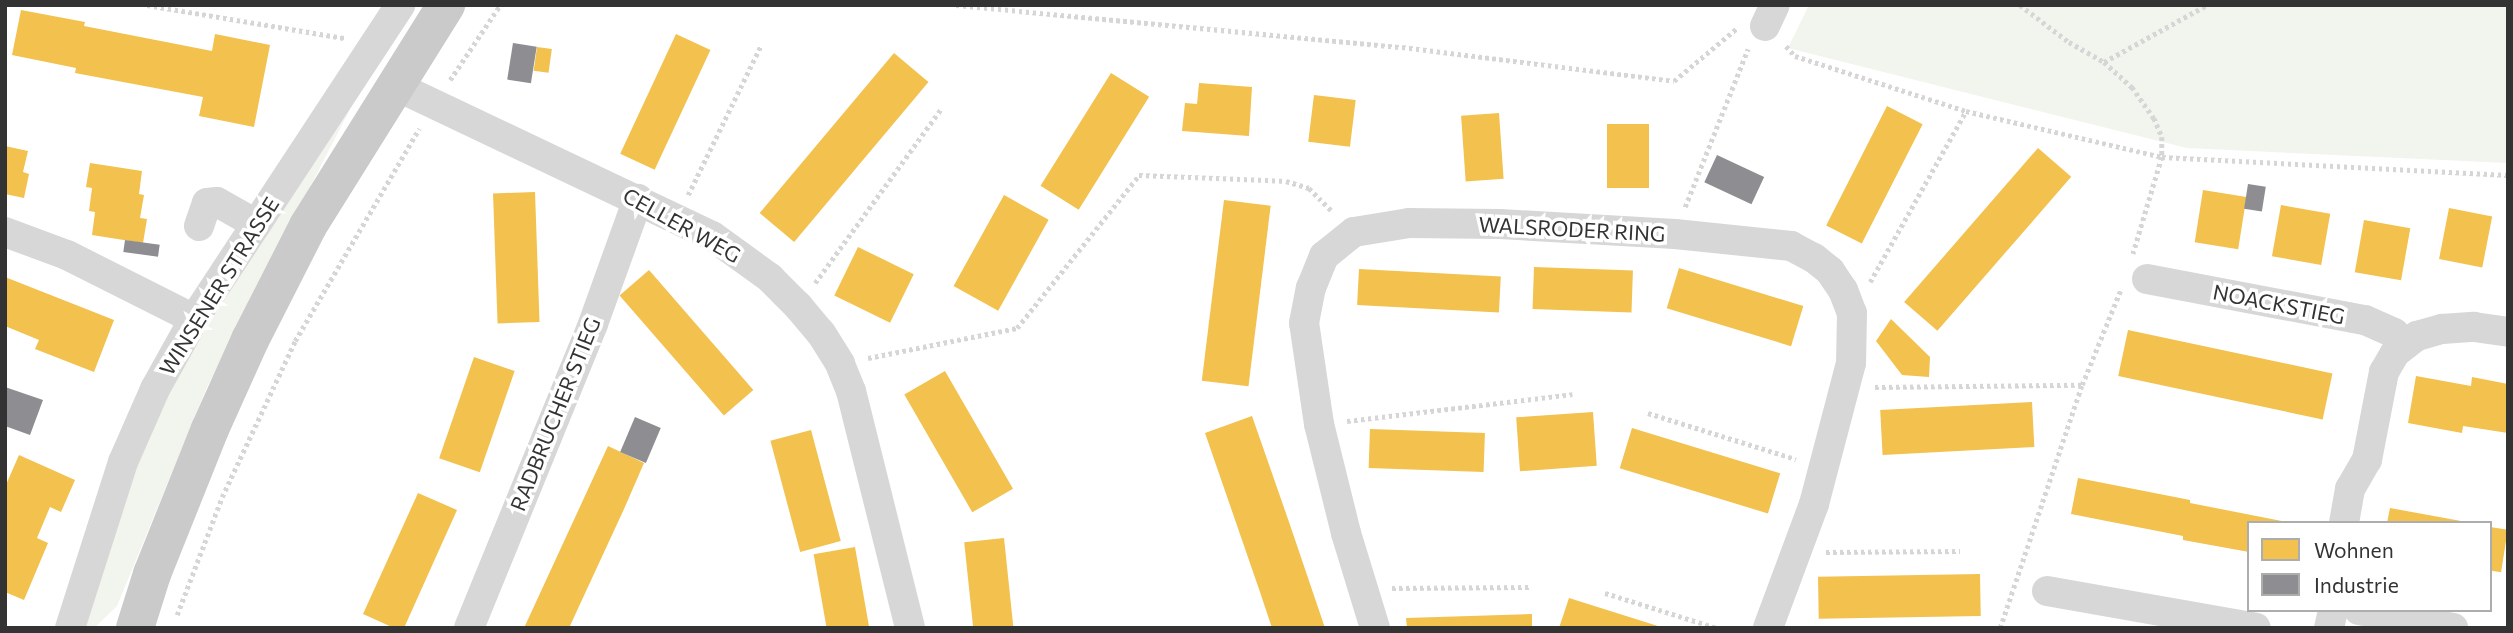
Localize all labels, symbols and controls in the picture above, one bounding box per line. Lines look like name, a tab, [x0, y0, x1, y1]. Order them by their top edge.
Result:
street label: CELLER WEG	[619, 182, 745, 268]
street label: WINSENER STRASSE	[154, 192, 284, 380]
street label: WALSRODER RING	[1478, 212, 1666, 246]
street label: NOACKSTIEG	[2211, 279, 2347, 329]
street label: RADBRUCHER STIEG	[505, 314, 605, 514]
legend	[2247, 521, 2492, 612]
text: Wohnen	[2314, 537, 2394, 562]
text: Industrie	[2314, 572, 2399, 597]

